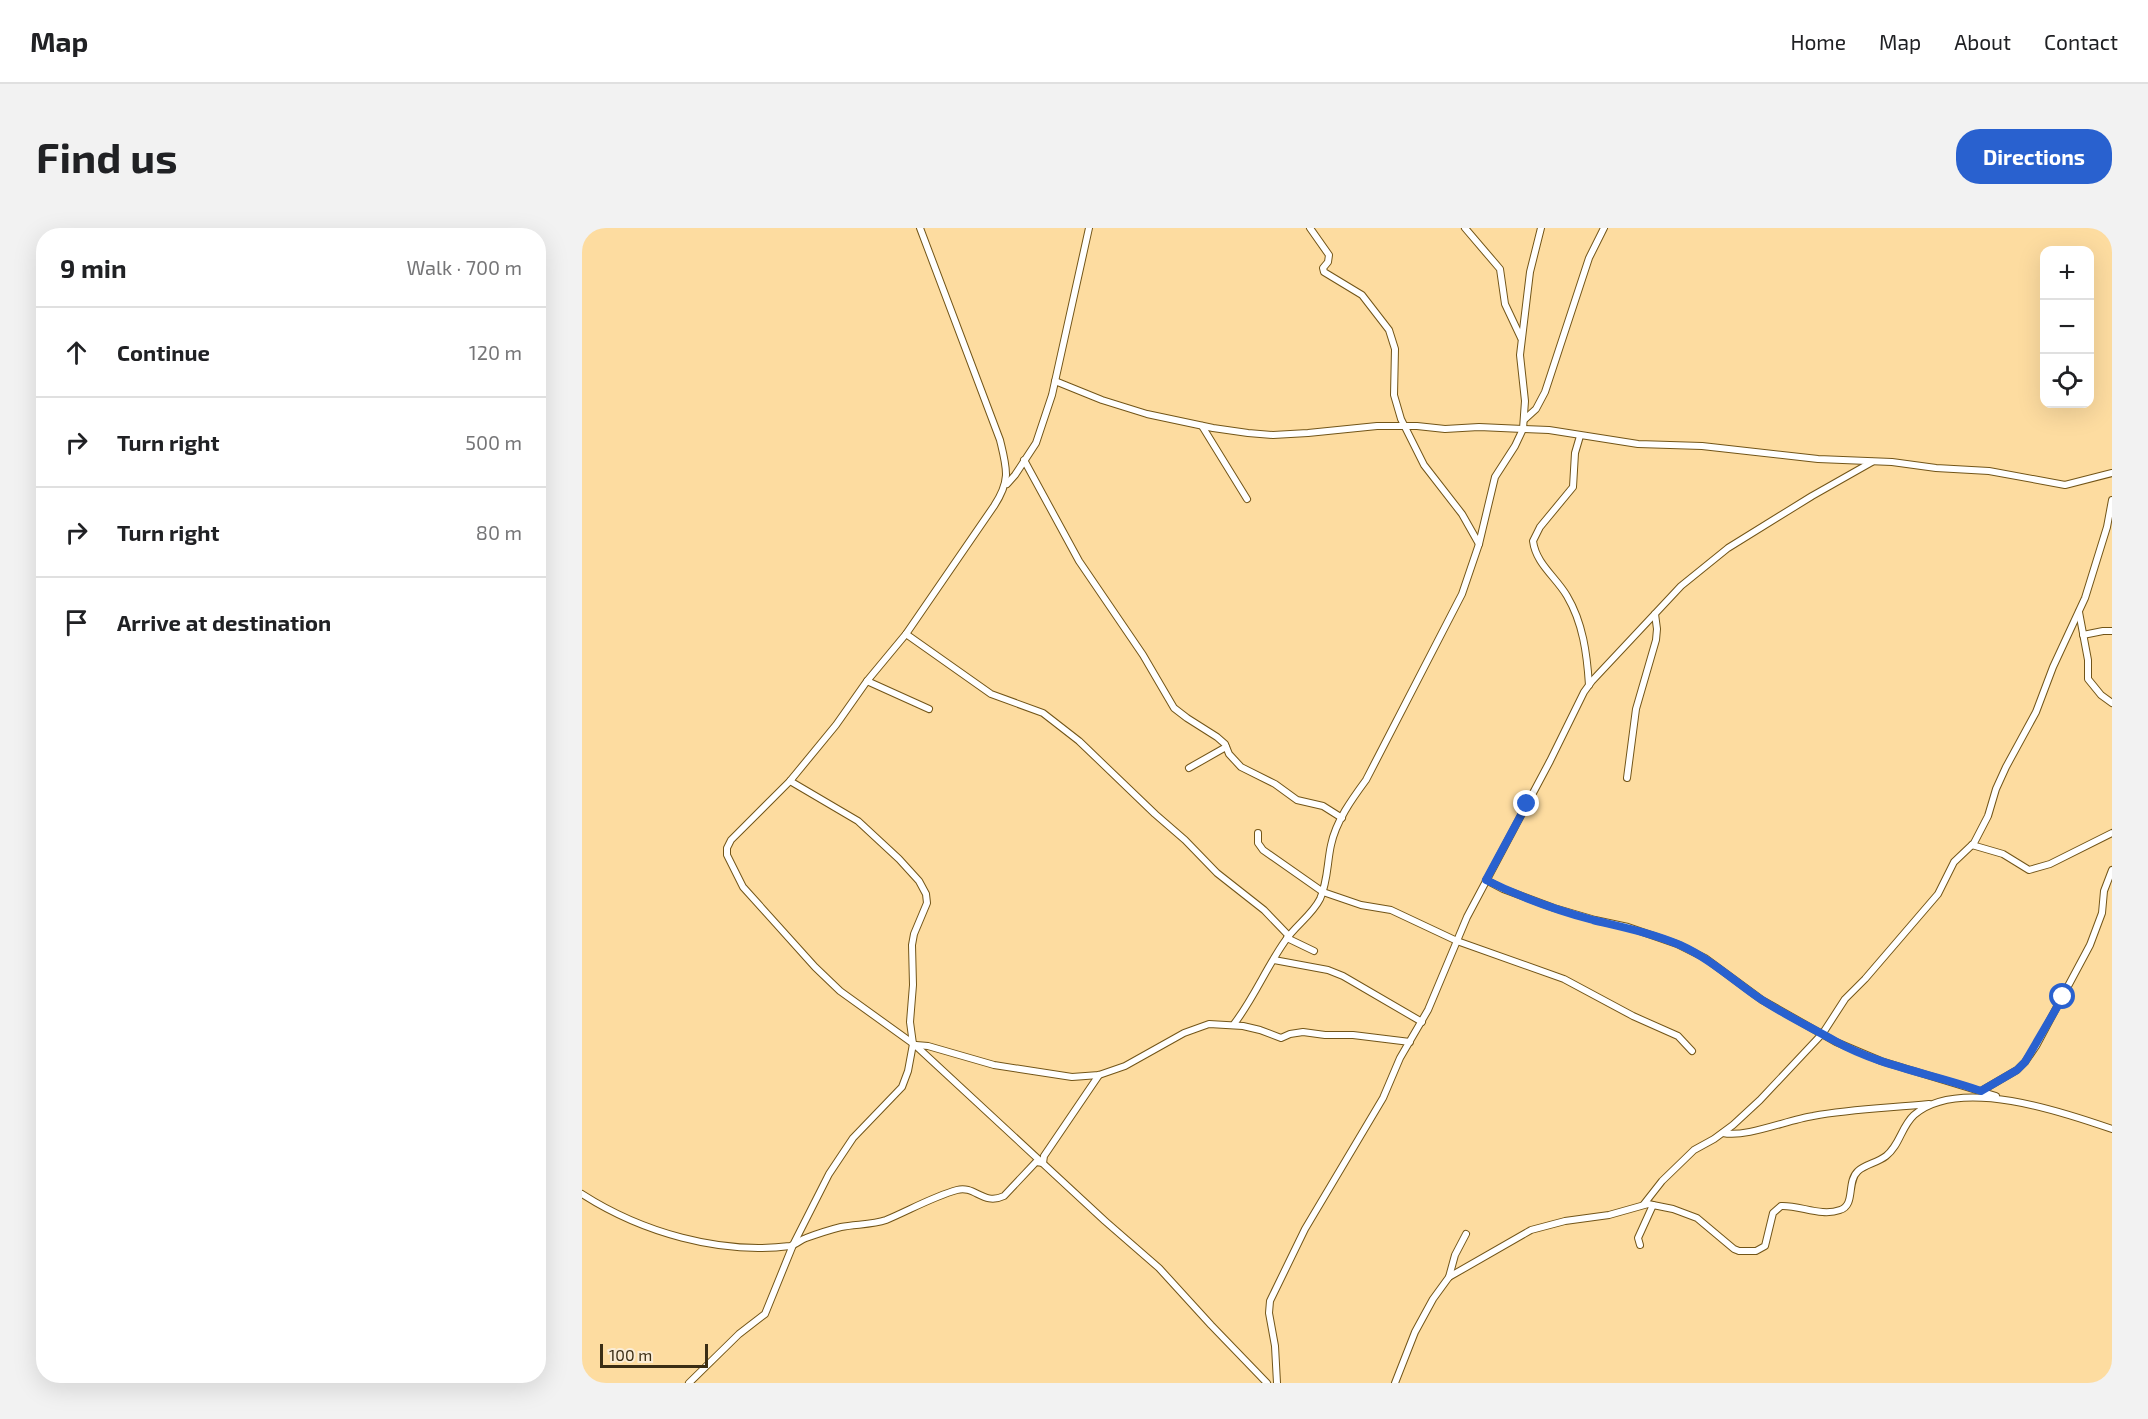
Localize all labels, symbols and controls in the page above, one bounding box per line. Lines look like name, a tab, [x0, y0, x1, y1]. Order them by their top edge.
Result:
text: Map	[30, 24, 88, 58]
text: Home	[1790, 29, 1846, 54]
text: Map	[1879, 29, 1921, 54]
text: About	[1954, 29, 2011, 54]
text: Contact	[2044, 29, 2118, 54]
button: Directions	[1956, 129, 2112, 184]
text: Find us	[36, 131, 178, 181]
map controls	[2040, 246, 2094, 408]
button: +	[2040, 246, 2094, 300]
text: 9 min	[60, 252, 127, 283]
text: Walk · 700 m	[406, 255, 522, 279]
button: −	[2040, 300, 2094, 354]
icon: ahead	[60, 336, 93, 369]
text: Continue	[117, 339, 210, 365]
text: 120 m	[469, 340, 522, 364]
button: locate	[2040, 354, 2094, 408]
icon: right	[60, 426, 93, 459]
text: Turn right	[117, 429, 219, 455]
text: 500 m	[465, 430, 522, 454]
icon: right	[60, 516, 93, 549]
text: Turn right	[117, 519, 219, 545]
text: 80 m	[476, 520, 522, 544]
icon: arrive	[60, 606, 93, 639]
text: Arrive at destination	[117, 609, 331, 635]
route end	[1513, 790, 1539, 816]
route start	[2049, 983, 2075, 1009]
scale bar	[600, 1341, 708, 1368]
text: 100 m	[609, 1345, 652, 1364]

